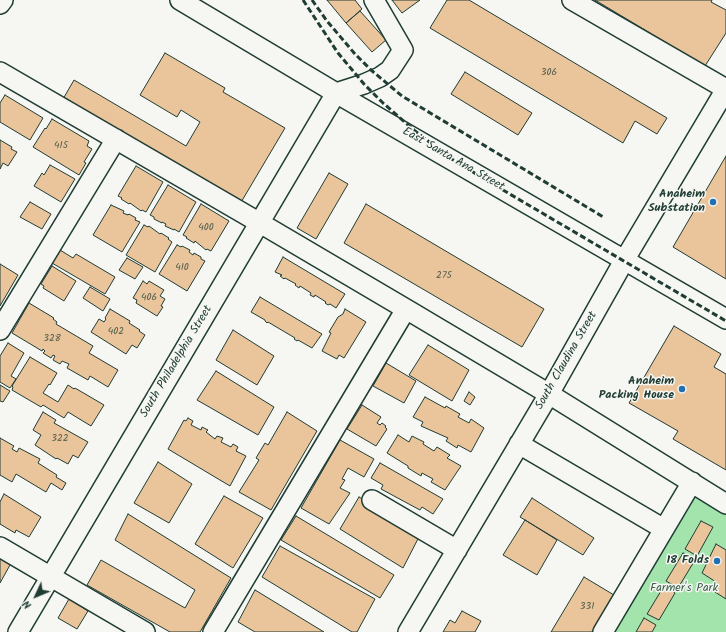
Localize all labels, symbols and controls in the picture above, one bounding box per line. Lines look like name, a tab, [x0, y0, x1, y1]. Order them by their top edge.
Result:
house number: 306	[541, 67, 557, 79]
street label: East Santa Ana Street	[399, 125, 507, 195]
house number: 415	[54, 140, 68, 152]
place label: Anaheim Substation	[648, 188, 705, 216]
marker: Anaheim Substation	[708, 197, 718, 207]
house number: 400	[198, 222, 214, 234]
house number: 410	[175, 262, 189, 274]
house number: 275	[436, 270, 452, 282]
house number: 406	[141, 292, 157, 304]
street label: South Philadelphia Street	[138, 303, 216, 421]
street label: South Claudina Street	[533, 309, 601, 413]
house number: 402	[108, 326, 124, 338]
house number: 328	[43, 333, 61, 345]
place label: Anaheim Packing House	[599, 375, 674, 403]
marker: Anaheim Packing House	[677, 384, 687, 394]
house number: 322	[51, 433, 69, 445]
place label: 18 Folds	[666, 554, 709, 568]
marker: 18 Folds	[712, 556, 722, 566]
north arrow	[16, 576, 56, 616]
park label: Farmer's Park	[650, 582, 718, 596]
text: N	[18, 596, 36, 613]
house number: 331	[580, 601, 594, 613]

